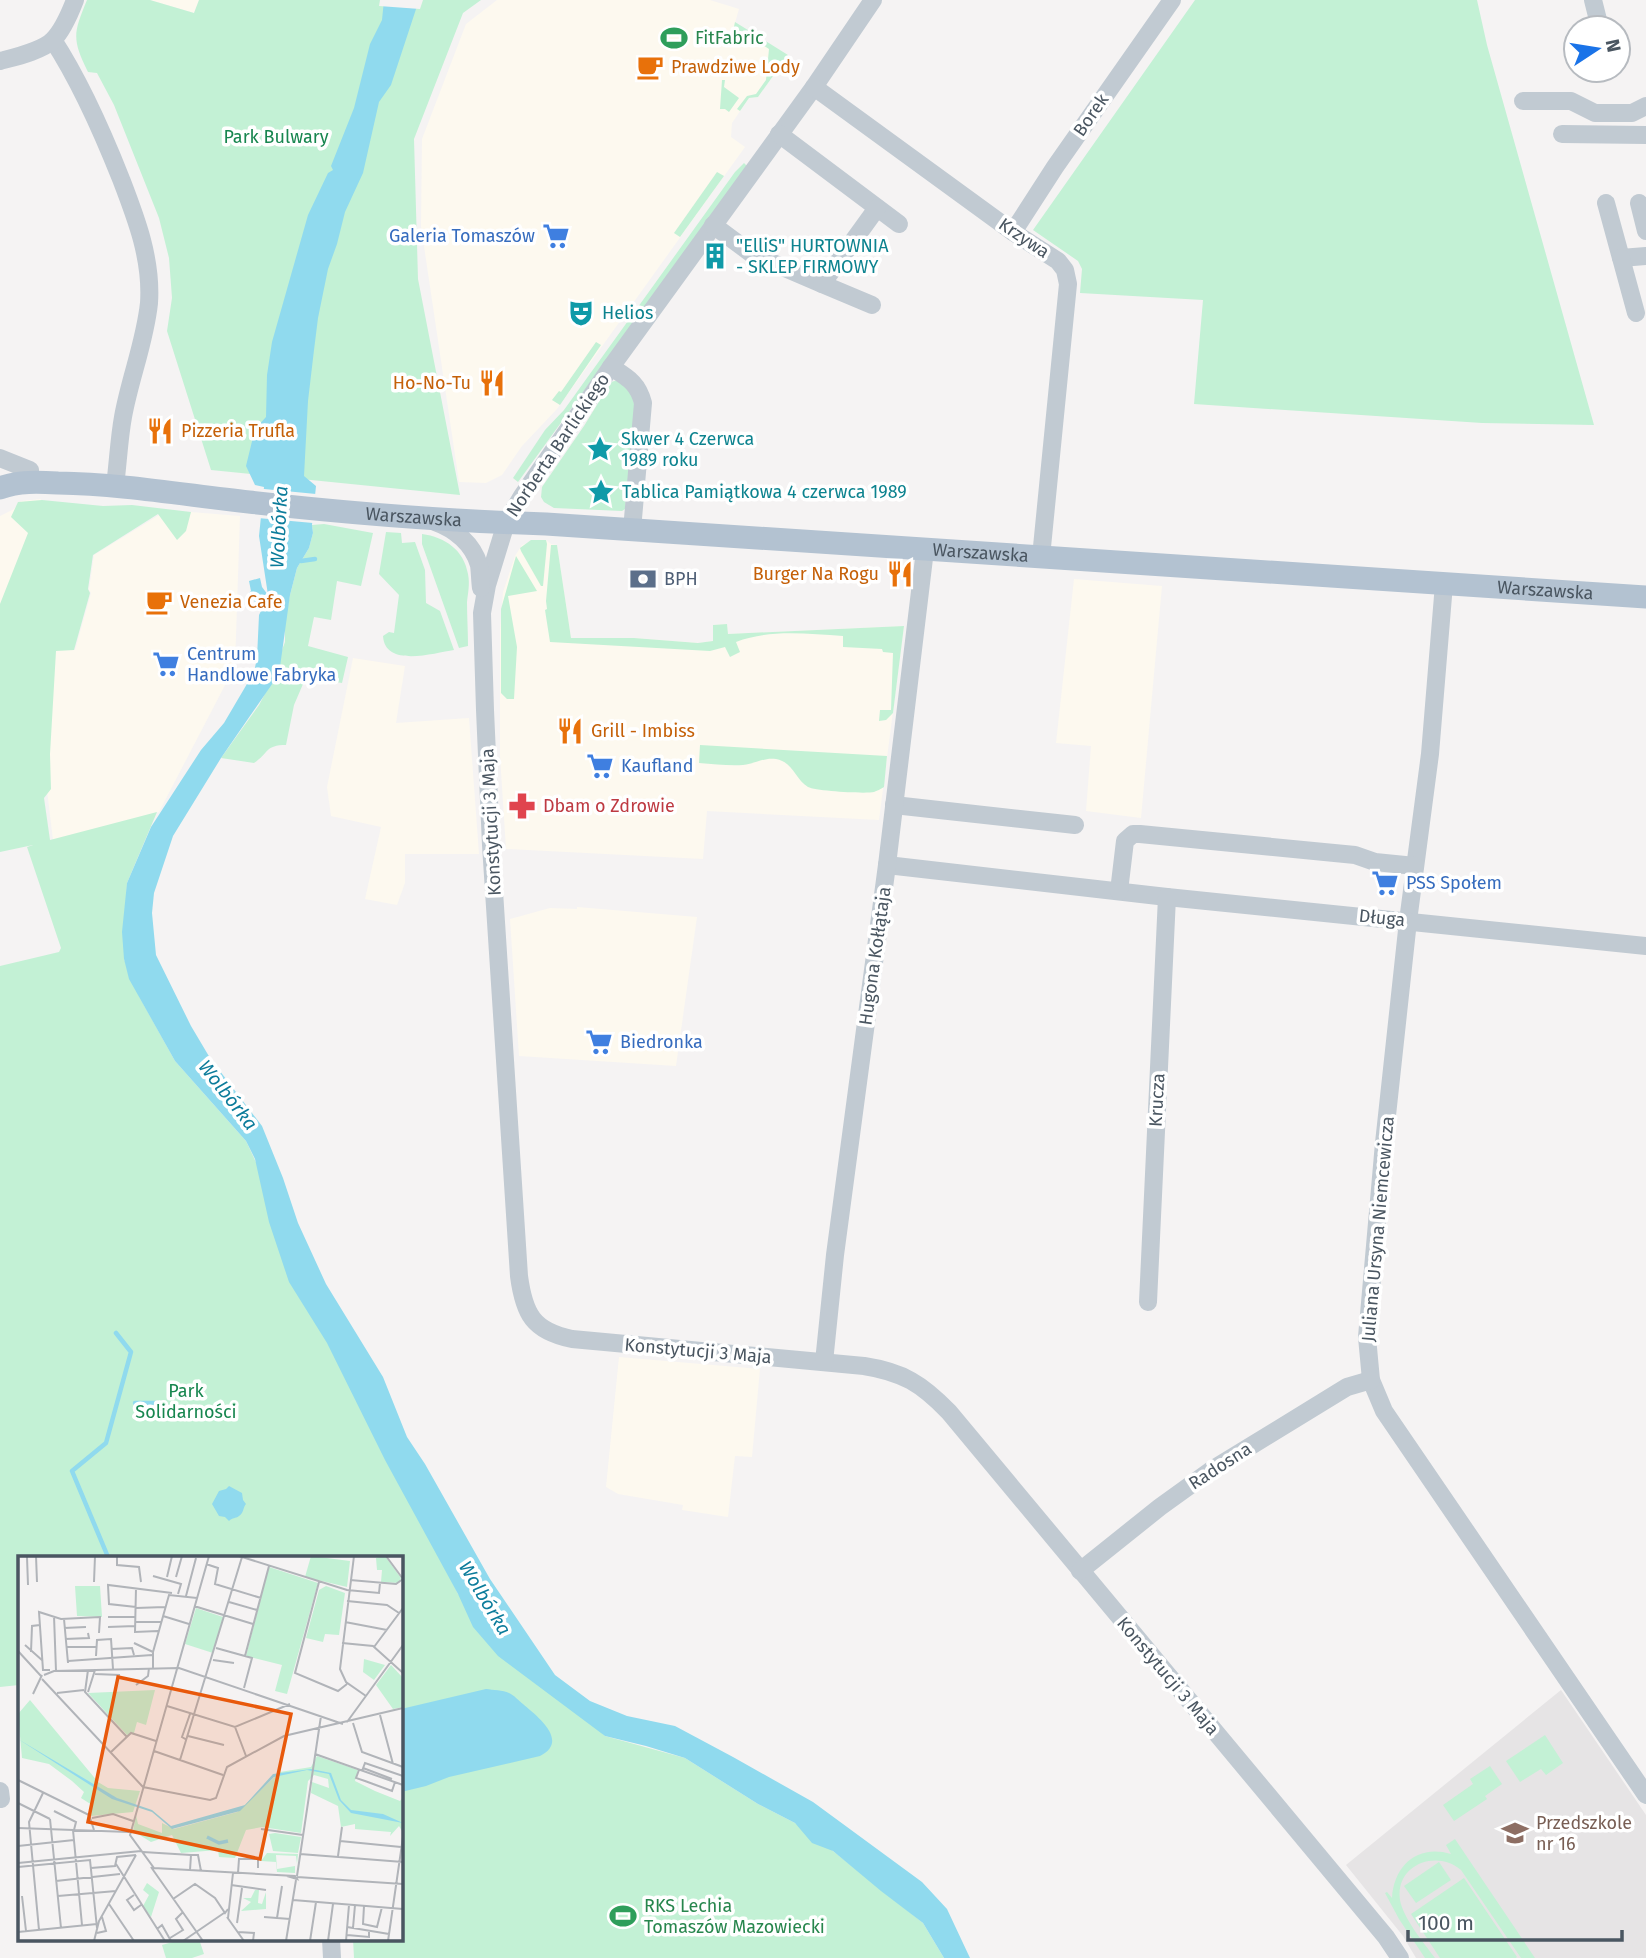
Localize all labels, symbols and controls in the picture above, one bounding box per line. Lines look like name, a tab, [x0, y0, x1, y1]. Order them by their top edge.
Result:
north arrow	[1562, 14, 1632, 84]
sports icon: FitFabric	[659, 23, 689, 53]
place label: FitFabric	[695, 27, 764, 49]
text: N	[1601, 37, 1626, 54]
cafe icon: Prawdziwe Lody	[635, 52, 665, 82]
place label: Prawdziwe Lody	[671, 56, 800, 78]
street label: Borek	[1069, 89, 1114, 141]
park label: Park Bulwary	[223, 126, 329, 148]
street label: Krzywa	[994, 213, 1054, 263]
supermarket icon: Galeria Tomaszów	[541, 221, 571, 251]
place label: Galeria Tomaszów	[389, 225, 535, 247]
place label: "ElliS" HURTOWNIA - SKLEP FIRMOWY	[736, 235, 889, 278]
building icon: "ElliS" HURTOWNIA - SKLEP FIRMOWY	[700, 241, 730, 271]
theatre icon: Helios	[566, 298, 596, 328]
place label: Helios	[602, 302, 653, 324]
restaurant icon: Ho-No-Tu	[477, 368, 507, 398]
street label: Norberta Barlickiego	[502, 369, 614, 521]
place label: Ho-No-Tu	[393, 372, 471, 394]
restaurant icon: Pizzeria Trufla	[145, 416, 175, 446]
place label: Pizzeria Trufla	[181, 420, 295, 442]
place label: Skwer 4 Czerwca 1989 roku	[621, 428, 754, 471]
place icon: Skwer 4 Czerwca 1989 roku	[585, 434, 615, 464]
place icon: Tablica Pamiątkowa 4 czerwca 1989	[586, 477, 616, 507]
place label: Tablica Pamiątkowa 4 czerwca 1989	[622, 481, 907, 503]
water label: Wolbórka	[265, 485, 293, 569]
street label: Warszawska	[365, 503, 462, 531]
street label: Warszawska	[932, 539, 1029, 567]
restaurant icon: Burger Na Rogu	[885, 559, 915, 589]
place label: Burger Na Rogu	[753, 563, 879, 585]
bank icon: BPH	[628, 564, 658, 594]
place label: BPH	[664, 568, 698, 590]
street label: Warszawska	[1496, 576, 1594, 604]
cafe icon: Venezia Cafe	[144, 587, 174, 617]
place label: Venezia Cafe	[180, 591, 282, 613]
place label: Centrum Handlowe Fabryka	[187, 643, 336, 686]
supermarket icon: Centrum Handlowe Fabryka	[151, 649, 181, 679]
restaurant icon: Grill - Imbiss	[555, 716, 585, 746]
place label: Grill - Imbiss	[591, 720, 695, 742]
street label: Konstytucji 3 Maja	[476, 748, 506, 896]
supermarket icon: Kaufland	[585, 751, 615, 781]
place label: Kaufland	[621, 755, 693, 777]
pharmacy icon: Dbam o Zdrowie	[507, 791, 537, 821]
place label: Dbam o Zdrowie	[543, 795, 675, 817]
supermarket icon: PSS Społem	[1370, 868, 1400, 898]
place label: PSS Społem	[1406, 872, 1502, 894]
street label: Hugona Kołłątaja	[854, 885, 896, 1027]
street label: Długa	[1358, 905, 1406, 931]
supermarket icon: Biedronka	[584, 1027, 614, 1057]
place label: Biedronka	[620, 1031, 703, 1053]
water label: Wolbórka	[194, 1056, 262, 1134]
street label: Krucza	[1145, 1072, 1169, 1128]
street label: Juliana Ursyna Niemcewicza	[1357, 1115, 1399, 1343]
street label: Konstytucji 3 Maja	[623, 1334, 773, 1368]
park label: Park Solidarności	[135, 1380, 237, 1423]
street label: Radosna	[1184, 1438, 1256, 1494]
inset map	[18, 1556, 402, 1940]
water label: Wolbórka	[454, 1557, 516, 1639]
street label: Konstytucji 3 Maja	[1112, 1612, 1224, 1740]
place label: Przedszkole nr 16	[1536, 1812, 1632, 1855]
school or university icon: Przedszkole nr 16	[1500, 1818, 1530, 1848]
place label: RKS Lechia Tomaszów Mazowiecki	[644, 1895, 825, 1938]
scale bar	[1408, 1898, 1622, 1942]
sports icon: RKS Lechia Tomaszów Mazowiecki	[608, 1901, 638, 1931]
text: 100 m	[1418, 1910, 1474, 1936]

